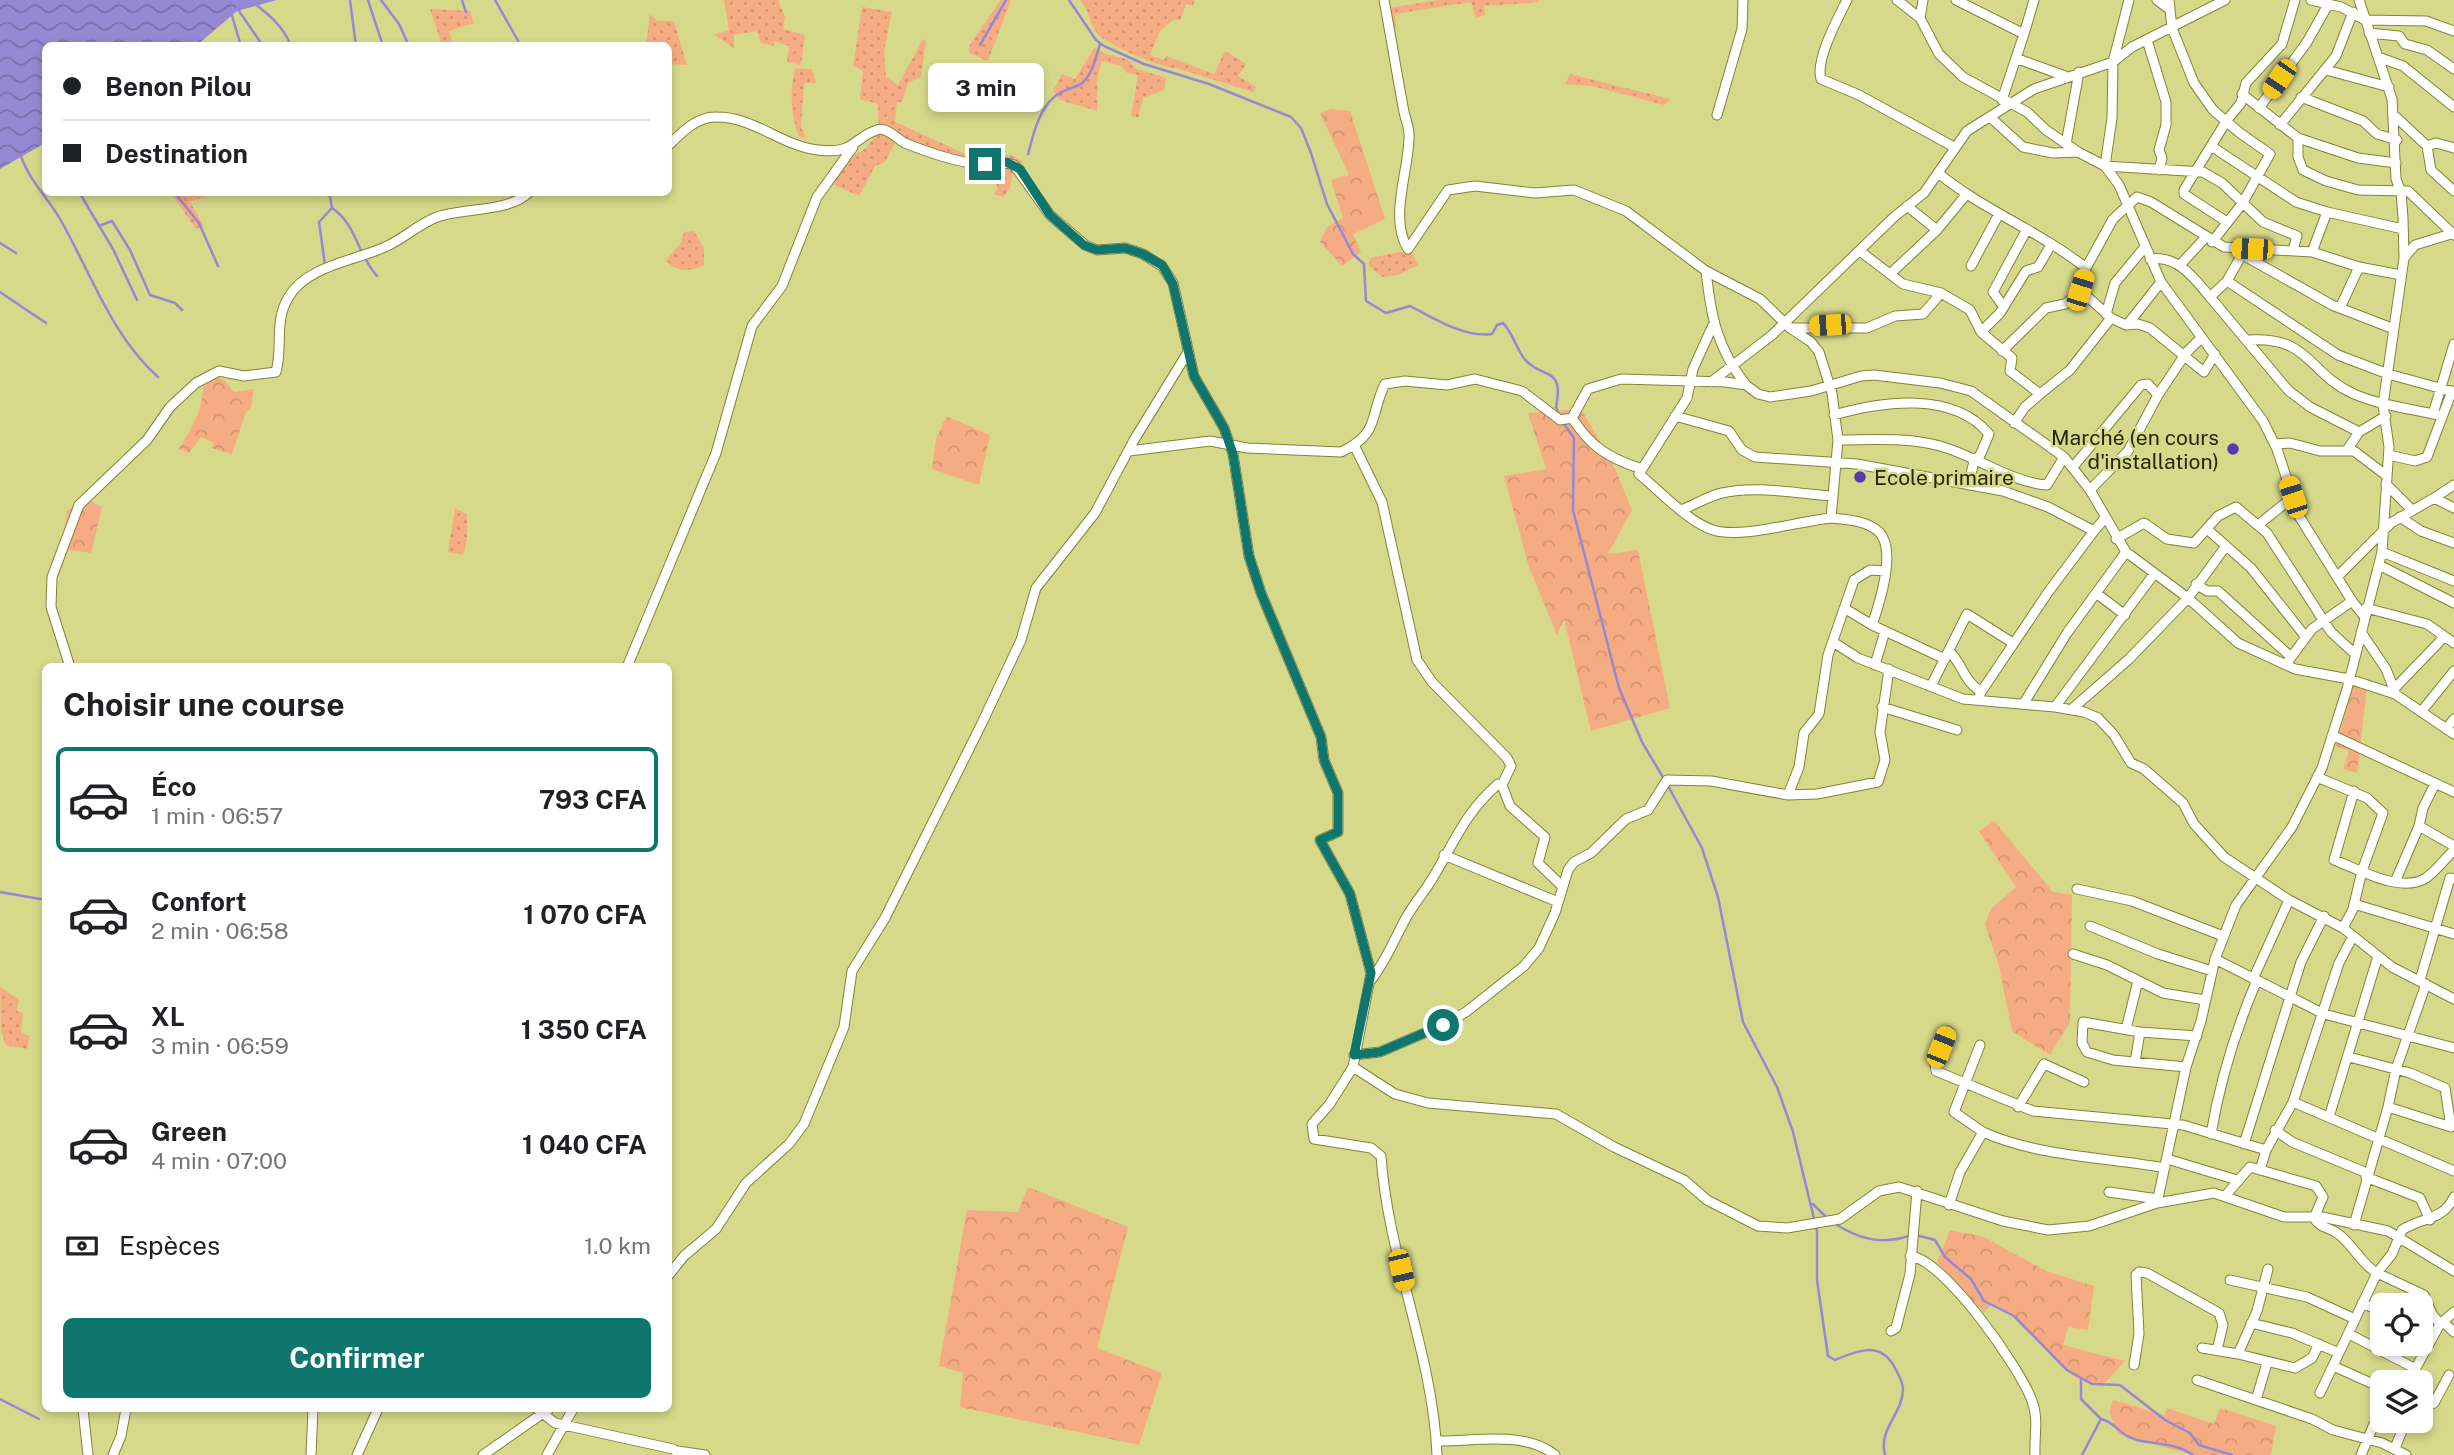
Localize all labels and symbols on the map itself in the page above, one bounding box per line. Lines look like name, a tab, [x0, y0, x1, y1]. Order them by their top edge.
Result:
car	[2259, 56, 2300, 102]
callout: 3 min	[927, 62, 1043, 111]
route end	[969, 148, 1001, 180]
car	[2231, 238, 2274, 260]
car	[2064, 267, 2097, 313]
car	[1809, 313, 1852, 337]
place label: Marché (en cours d'installation)	[2051, 425, 2219, 474]
marker: Marché (en cours d'installation)	[2225, 441, 2241, 457]
place label: Ecole primaire	[1874, 465, 2014, 490]
marker: Ecole primaire	[1852, 469, 1868, 485]
car	[2277, 474, 2310, 520]
route start	[1427, 1009, 1459, 1041]
car	[1924, 1024, 1959, 1070]
car	[1387, 1247, 1416, 1293]

